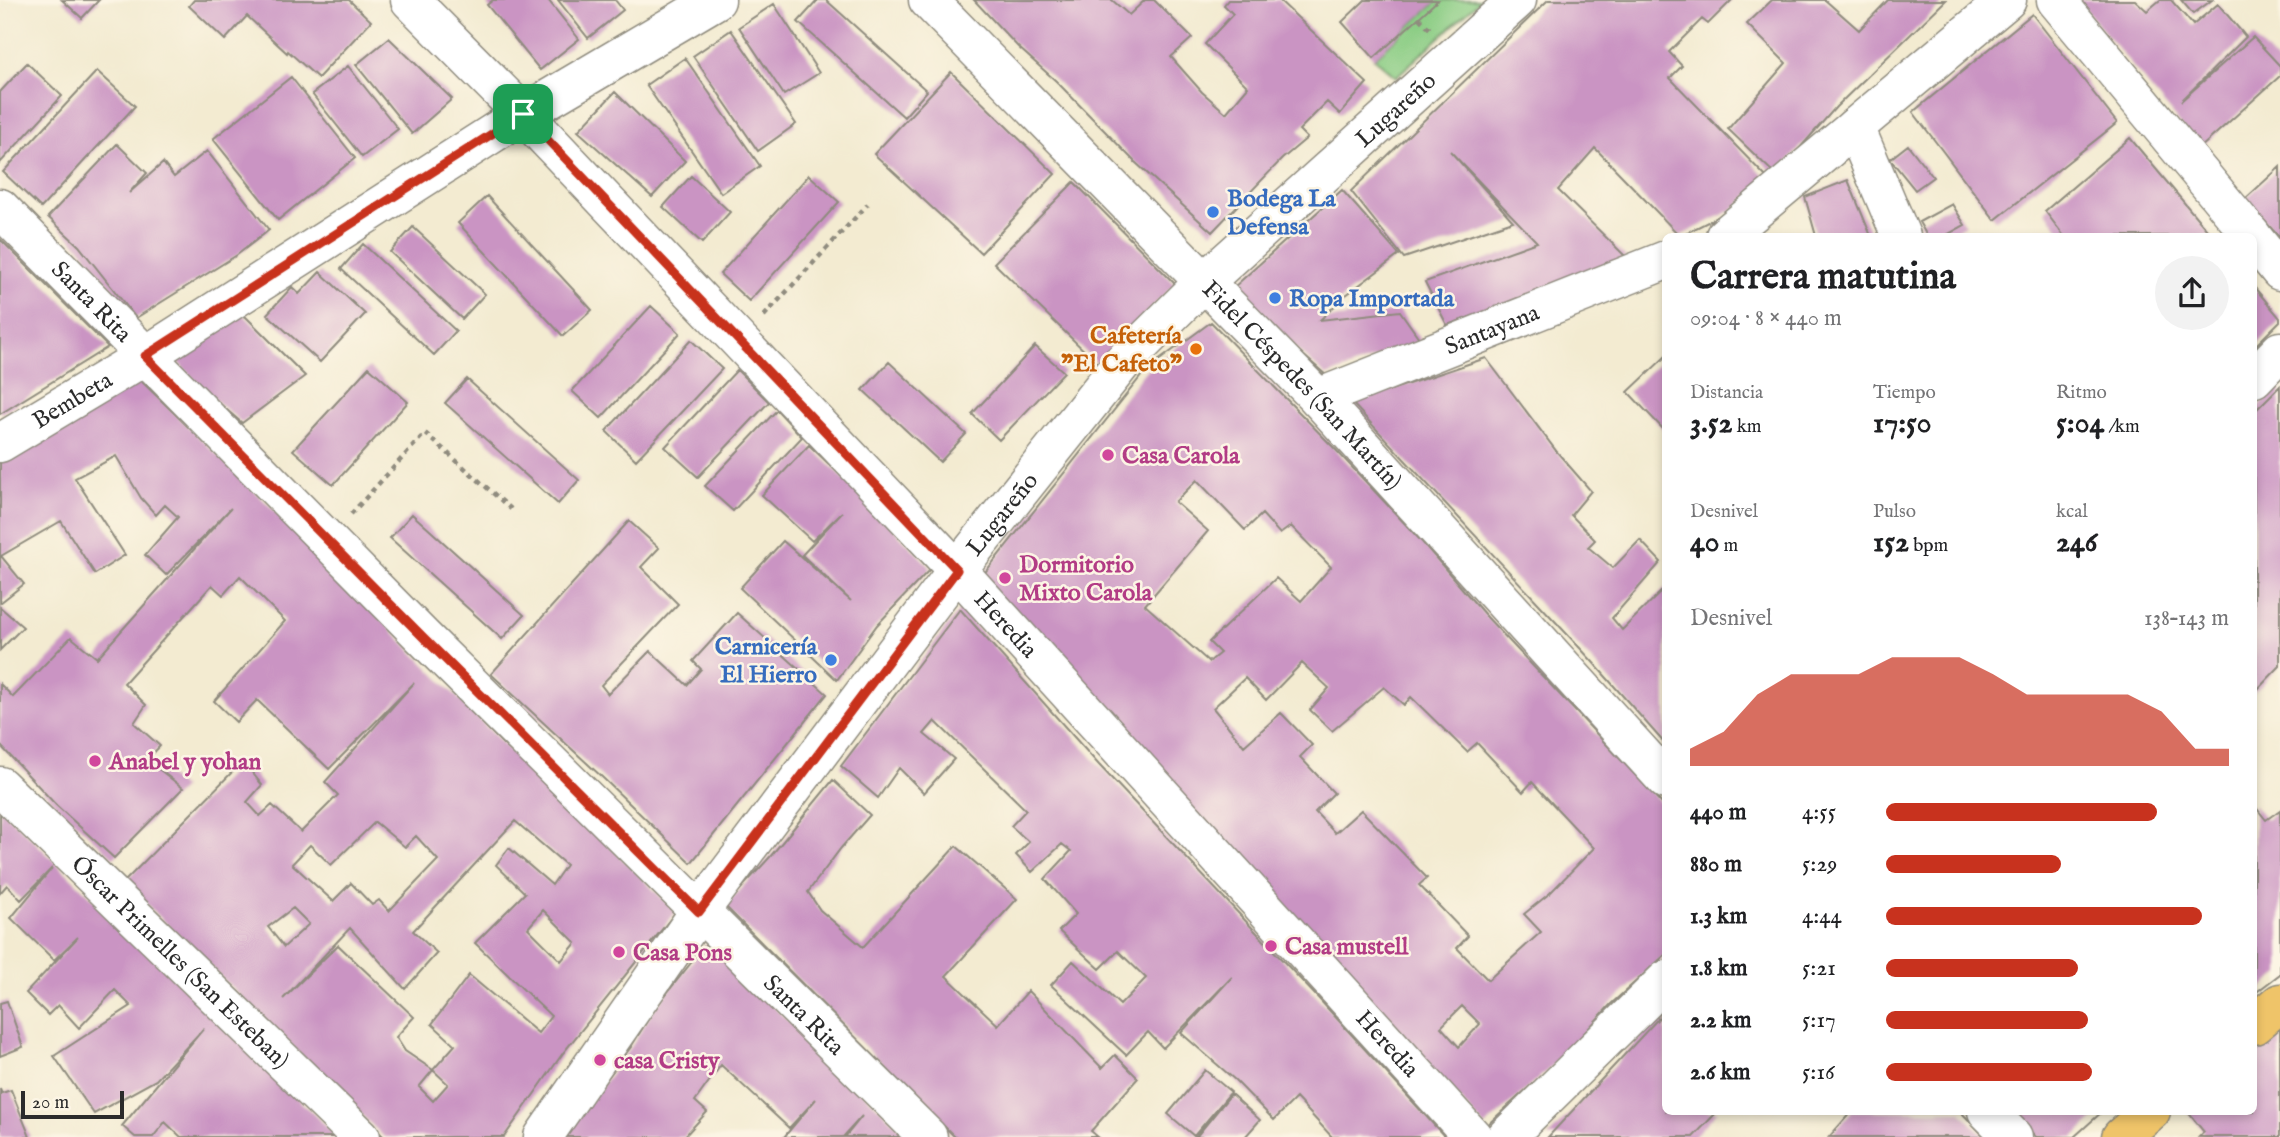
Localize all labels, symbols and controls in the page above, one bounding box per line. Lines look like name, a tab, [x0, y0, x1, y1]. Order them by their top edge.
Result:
street label: Lugareño	[1350, 66, 1444, 155]
pin	[493, 84, 553, 144]
icon: arrive	[504, 95, 542, 133]
place label: Bodega La Defensa	[1227, 184, 1336, 243]
marker: Bodega La Defensa	[1205, 204, 1221, 220]
text: Carrera matutina	[1690, 254, 1956, 302]
street label: Santa Rita	[44, 255, 138, 350]
button: share	[2155, 256, 2229, 330]
street label: Fidel Céspedes (San Martín)	[1195, 275, 1408, 497]
place label: Ropa Importada	[1289, 284, 1455, 315]
marker: Ropa Importada	[1267, 290, 1283, 306]
street label: Santayana	[1441, 298, 1545, 363]
text: 09:04 · 8 × 440 m	[1690, 304, 1842, 333]
place label: Cafetería "El Cafeto"	[1061, 321, 1183, 380]
marker: Cafetería "El Cafeto"	[1188, 341, 1204, 357]
street label: Bembeta	[27, 365, 119, 437]
text: Distancia	[1690, 381, 1763, 405]
text: Tiempo	[1873, 381, 1936, 405]
text: Ritmo	[2056, 381, 2107, 405]
text: 3.52	[1690, 405, 1732, 443]
text: 17:50	[1873, 405, 1932, 443]
text: 5:04	[2056, 405, 2104, 443]
text: km	[1732, 415, 1761, 439]
text: /km	[2104, 415, 2140, 439]
place label: Casa Carola	[1122, 441, 1240, 472]
marker: Casa Carola	[1100, 447, 1116, 463]
street label: Lugareño	[960, 467, 1046, 563]
text: Desnivel	[1690, 500, 1758, 524]
text: Pulso	[1873, 500, 1916, 524]
text: kcal	[2056, 500, 2088, 524]
text: 40	[1690, 524, 1719, 562]
text: 152	[1873, 524, 1909, 562]
text: 246	[2056, 524, 2097, 562]
text: m	[1719, 534, 1738, 558]
text: bpm	[1909, 534, 1948, 558]
place label: Dormitorio Mixto Carola	[1019, 550, 1153, 609]
marker: Dormitorio Mixto Carola	[997, 570, 1013, 586]
street label: Heredia	[966, 585, 1044, 666]
text: Desnivel	[1690, 604, 1772, 633]
text: 138–143 m	[2144, 604, 2229, 633]
place label: Carnicería El Hierro	[715, 632, 818, 691]
marker: Carnicería El Hierro	[823, 652, 839, 668]
place label: Anabel y yohan	[108, 747, 261, 778]
marker: Anabel y yohan	[87, 753, 103, 769]
text: 440 m	[1690, 798, 1747, 827]
text: 4:55	[1802, 798, 1836, 827]
street label: Óscar Primelles (San Esteban)	[64, 850, 295, 1076]
text: 880 m	[1690, 850, 1742, 879]
text: 5:29	[1802, 850, 1837, 879]
text: 1.3 km	[1690, 902, 1747, 931]
text: 4:44	[1802, 902, 1842, 931]
place label: Casa mustell	[1285, 932, 1409, 963]
place label: Casa Pons	[633, 938, 733, 969]
marker: Casa mustell	[1263, 938, 1279, 954]
marker: Casa Pons	[611, 944, 627, 960]
text: 1.8 km	[1690, 954, 1748, 983]
text: 5:21	[1802, 954, 1836, 983]
street label: Santa Rita	[756, 969, 851, 1063]
street label: Heredia	[1348, 1004, 1426, 1085]
text: 2.2 km	[1690, 1006, 1752, 1035]
text: 5:17	[1802, 1006, 1836, 1035]
place label: casa Cristy	[614, 1046, 721, 1077]
marker: casa Cristy	[592, 1052, 608, 1068]
text: 2.6 km	[1690, 1058, 1751, 1087]
text: 5:16	[1802, 1058, 1835, 1087]
scale bar	[21, 1088, 124, 1120]
text: 20 m	[32, 1091, 69, 1115]

